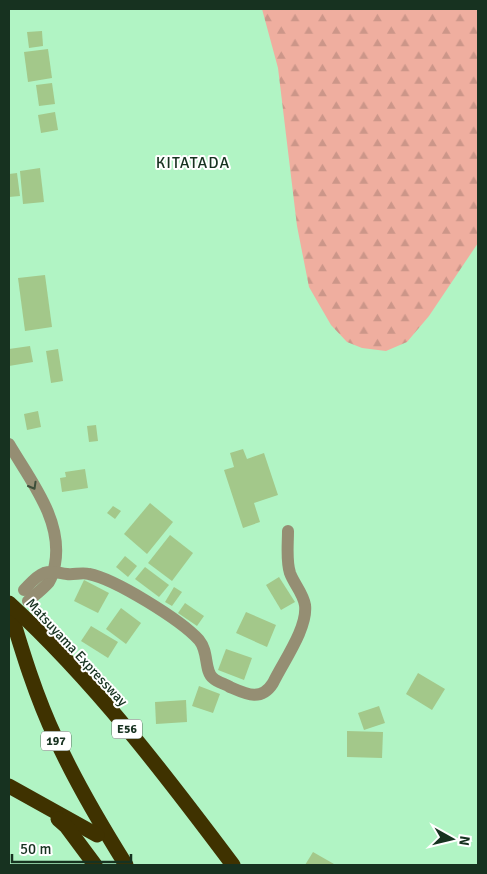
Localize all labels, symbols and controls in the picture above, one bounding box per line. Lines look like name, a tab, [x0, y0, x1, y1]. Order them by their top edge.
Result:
district label: KITATADA	[156, 153, 230, 173]
one-way arrow	[27, 481, 37, 490]
street label: Matsuyama Expressway	[22, 595, 131, 710]
road number: E56	[112, 720, 142, 739]
road number: 197	[41, 731, 71, 750]
north arrow	[427, 814, 477, 864]
scale bar	[12, 832, 131, 864]
text: N	[455, 835, 473, 847]
text: 50 m	[20, 840, 51, 858]

